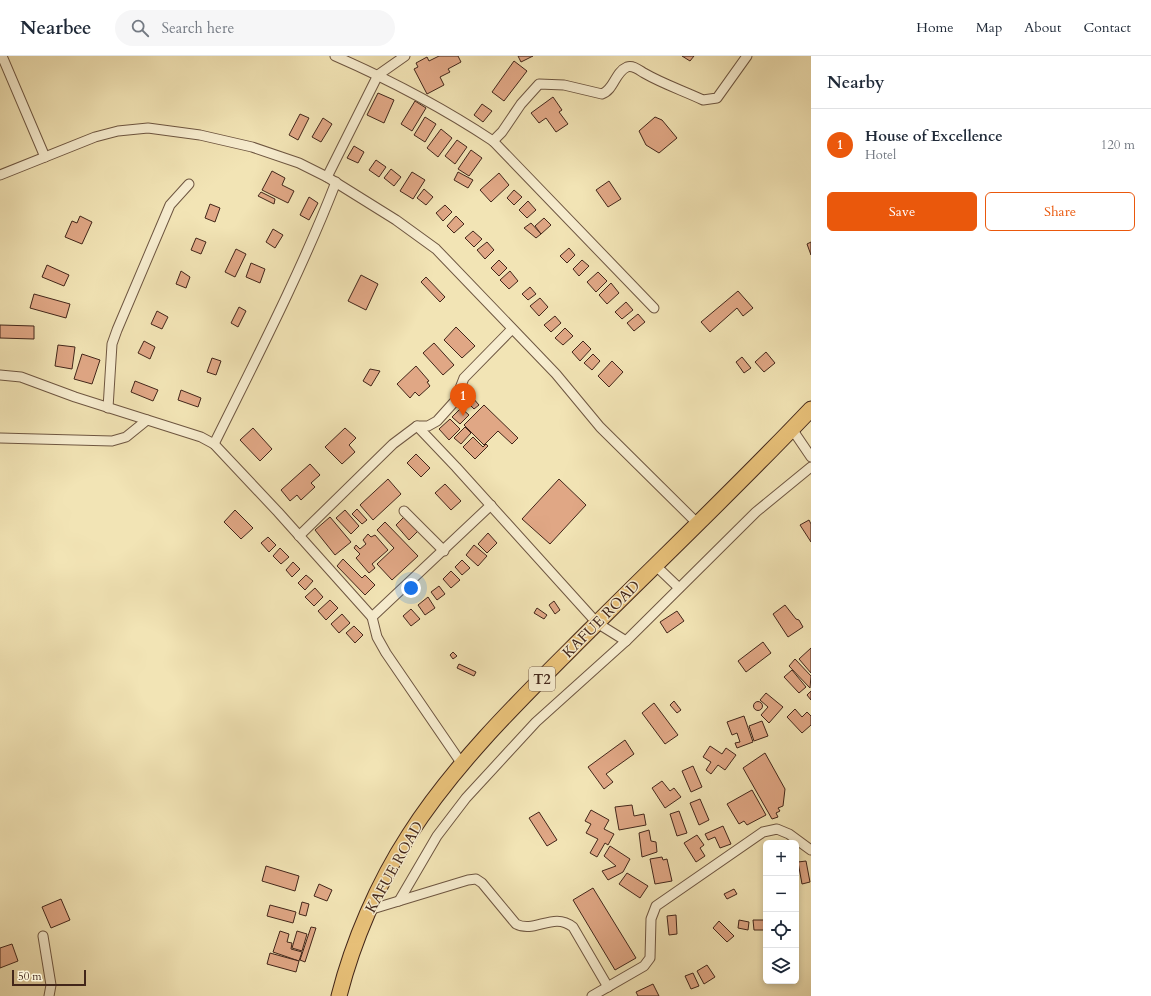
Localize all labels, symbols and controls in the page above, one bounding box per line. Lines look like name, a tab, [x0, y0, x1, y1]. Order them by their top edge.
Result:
search box	[115, 10, 395, 46]
text: Nearbee	[20, 15, 91, 41]
icon: search	[129, 17, 151, 39]
text: Search here	[161, 18, 234, 38]
text: Home	[916, 18, 954, 37]
text: Map	[976, 18, 1002, 37]
text: About	[1024, 18, 1061, 37]
text: Contact	[1083, 18, 1131, 37]
text: Nearby	[827, 71, 884, 94]
text: House of Excellence	[865, 126, 1003, 146]
text: 1	[837, 136, 843, 154]
text: 120 m	[1101, 136, 1135, 154]
text: Hotel	[865, 146, 896, 164]
button: Save	[827, 192, 977, 231]
button: Share	[985, 192, 1135, 231]
pin: 1	[450, 383, 476, 416]
street label: KAFUE ROAD	[558, 576, 644, 662]
your location	[401, 578, 421, 598]
road number: T2	[529, 667, 555, 691]
street label: KAFUE ROAD	[360, 817, 428, 917]
map controls	[763, 840, 799, 984]
button: +	[763, 840, 799, 876]
button: −	[763, 876, 799, 912]
button: locate	[763, 912, 799, 948]
button: layers	[763, 948, 799, 984]
scale bar	[12, 968, 86, 987]
text: 50 m	[18, 969, 42, 984]

